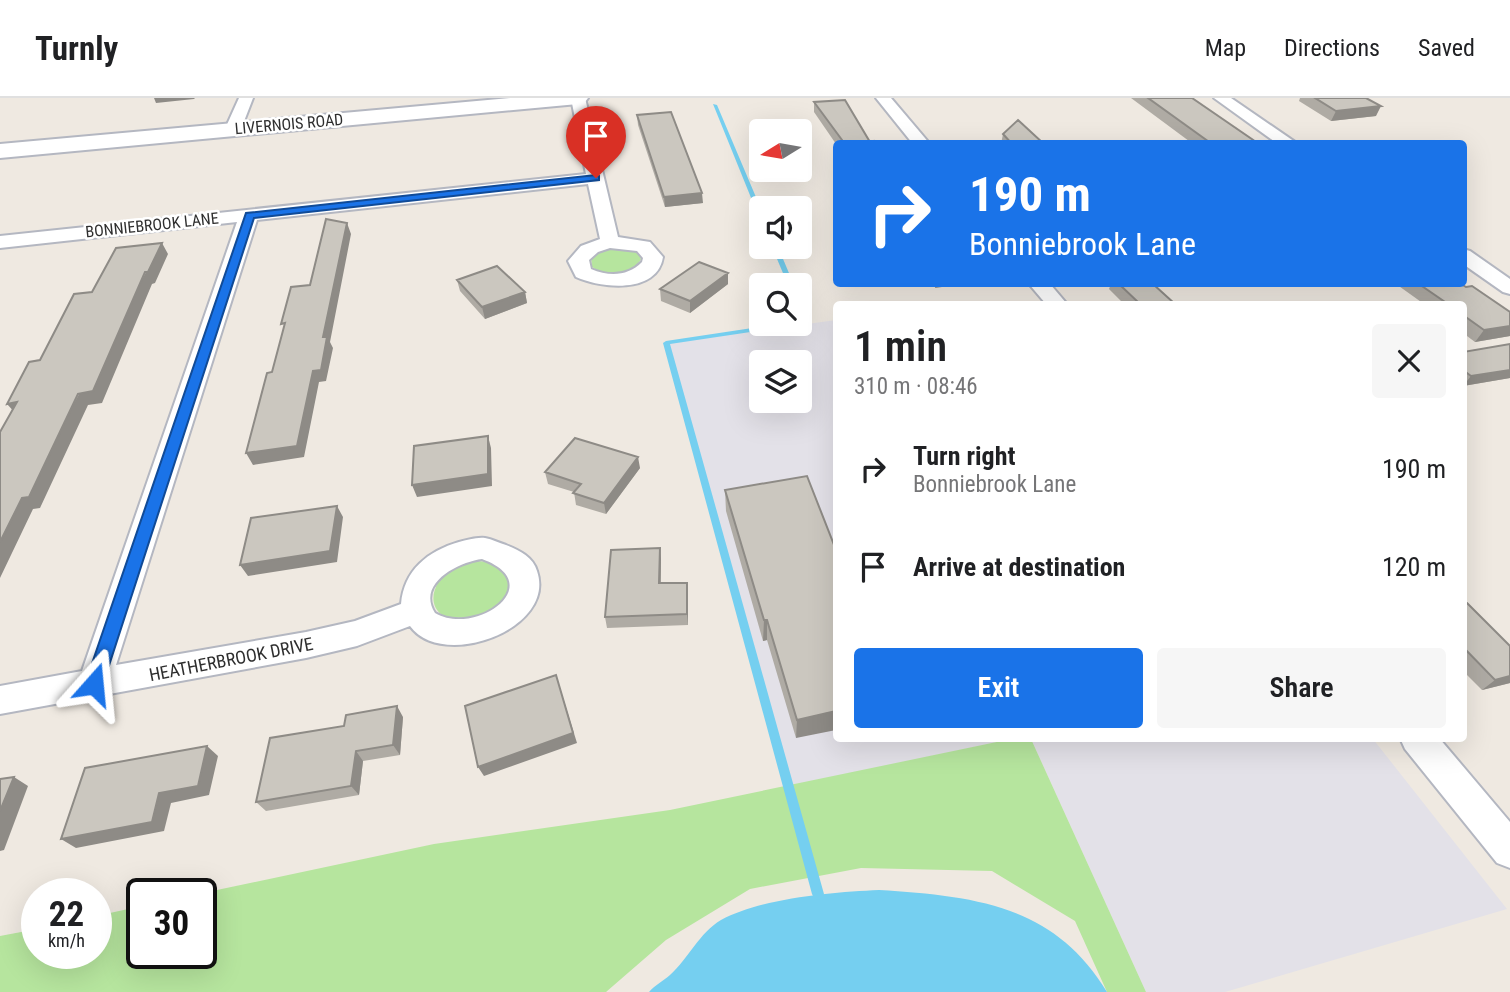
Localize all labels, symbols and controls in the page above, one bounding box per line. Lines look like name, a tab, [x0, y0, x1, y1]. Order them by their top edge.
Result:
text: Turnly	[35, 29, 118, 68]
text: Map	[1205, 34, 1246, 62]
text: Directions	[1284, 34, 1380, 62]
text: Saved	[1418, 34, 1475, 62]
pin	[566, 106, 626, 178]
street label: LIVERNOIS ROAD	[234, 110, 344, 138]
icon: arrive	[577, 117, 615, 155]
north arrow	[749, 119, 812, 182]
map controls	[749, 119, 812, 413]
text: 190 m	[969, 166, 1091, 223]
icon: right	[854, 168, 945, 259]
button: sound	[749, 196, 812, 259]
street label: BONNIEBROOK LANE	[84, 209, 220, 241]
text: Bonniebrook Lane	[969, 225, 1196, 263]
button: search	[749, 273, 812, 336]
text: 1 min	[854, 322, 947, 371]
button: close	[1372, 324, 1446, 398]
button: layers	[749, 350, 812, 413]
text: 310 m · 08:46	[854, 373, 978, 400]
text: Turn right	[913, 441, 1015, 471]
icon: right	[854, 450, 892, 488]
text: 190 m	[1382, 454, 1446, 484]
text: Bonniebrook Lane	[913, 471, 1076, 498]
icon: arrive	[854, 548, 892, 586]
text: Arrive at destination	[913, 552, 1125, 582]
text: 120 m	[1382, 552, 1446, 582]
street label: HEATHERBROOK DRIVE	[147, 633, 315, 685]
position arrow	[57, 647, 131, 721]
button: Exit	[854, 648, 1143, 728]
button: Share	[1157, 648, 1446, 728]
speed limit sign: 30	[126, 878, 217, 969]
text: 22	[49, 894, 84, 935]
text: km/h	[48, 930, 85, 951]

